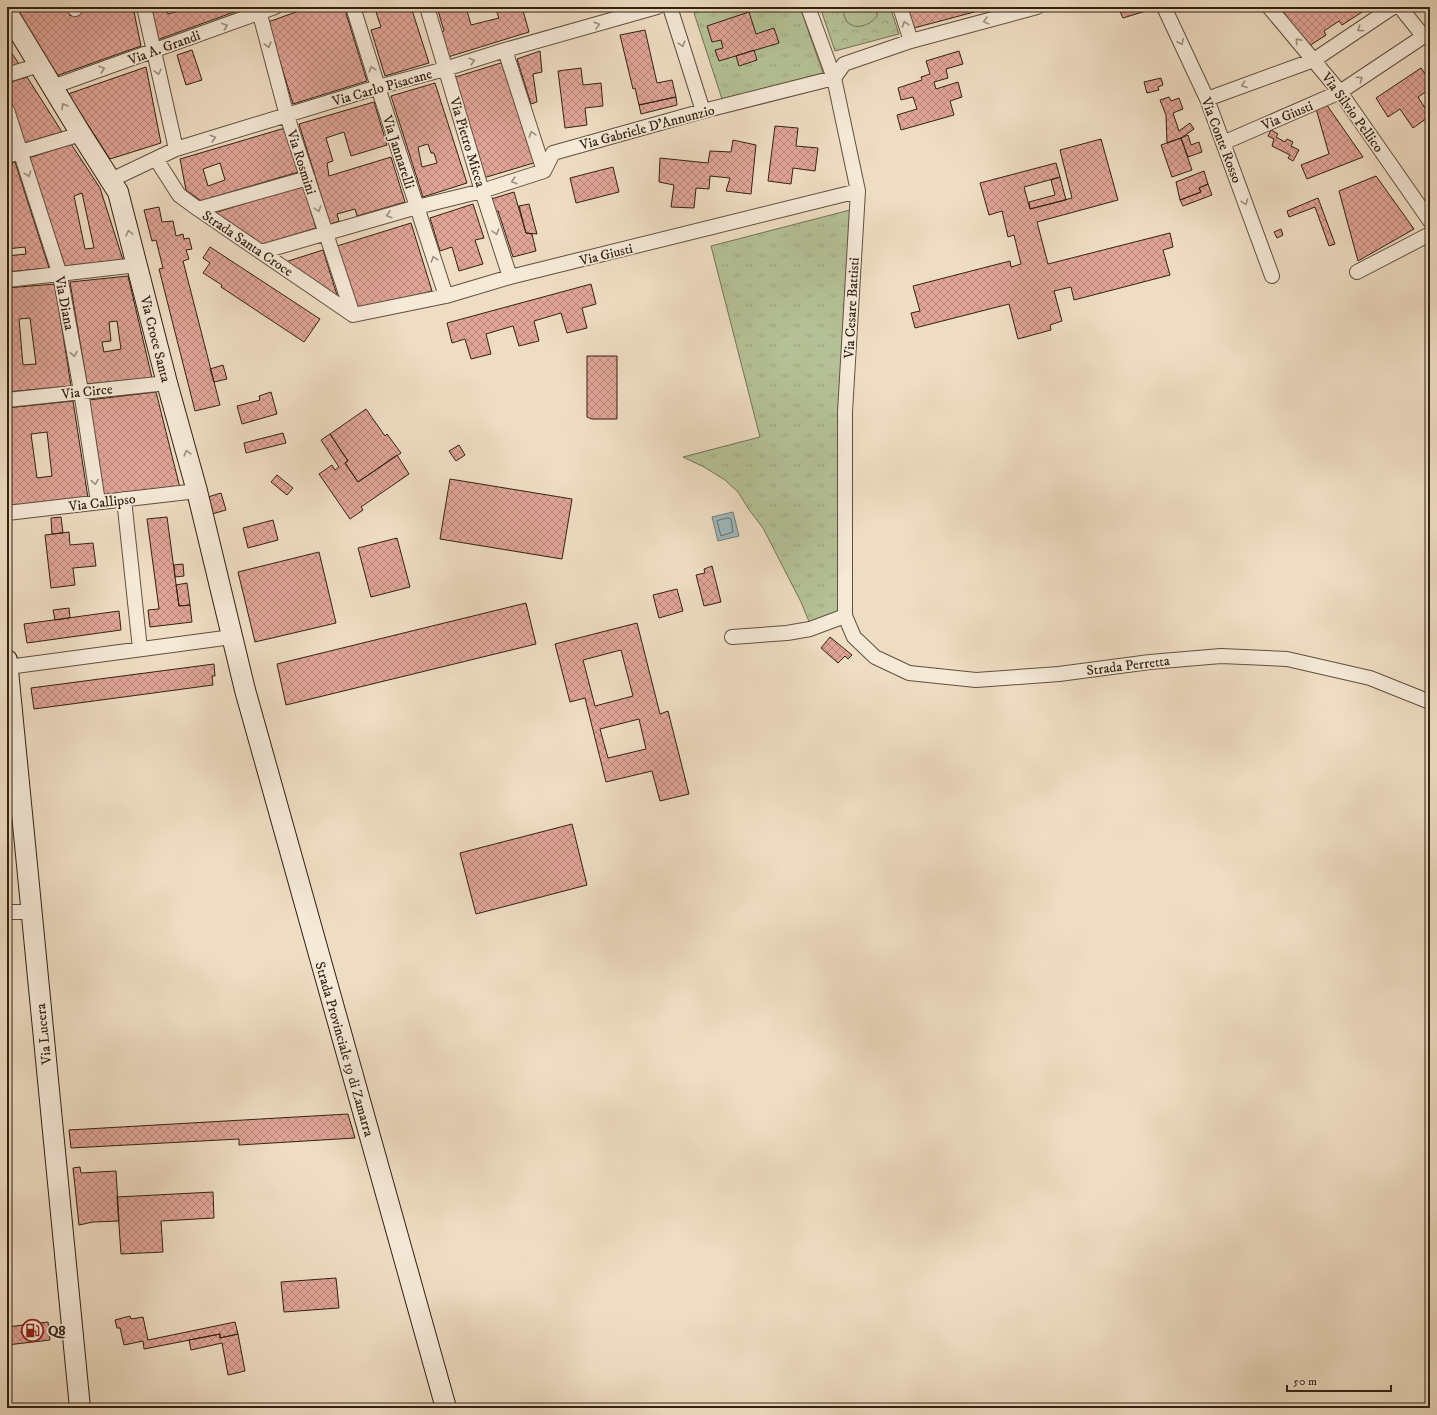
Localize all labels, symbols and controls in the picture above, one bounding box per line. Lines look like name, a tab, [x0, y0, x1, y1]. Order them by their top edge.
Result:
one-way arrow	[983, 16, 990, 25]
one-way arrow	[593, 21, 600, 30]
one-way arrow	[901, 21, 910, 28]
one-way arrow	[221, 22, 228, 30]
one-way arrow	[1357, 24, 1364, 32]
street label: Via A. Grandi	[125, 26, 203, 70]
one-way arrow	[1176, 38, 1184, 46]
one-way arrow	[1295, 38, 1302, 45]
one-way arrow	[677, 40, 685, 47]
one-way arrow	[263, 41, 272, 48]
one-way arrow	[468, 57, 475, 66]
street label: Via Carlo Pisacane	[329, 65, 434, 111]
one-way arrow	[368, 65, 377, 72]
one-way arrow	[99, 66, 106, 74]
street label: Via Silvio Pellico	[1317, 68, 1387, 156]
one-way arrow	[154, 69, 162, 76]
one-way arrow	[1356, 76, 1363, 84]
one-way arrow	[1241, 81, 1248, 89]
street label: Via Pietro Micca	[445, 94, 489, 189]
street label: Via Conte Rosso	[1196, 94, 1246, 186]
street label: Via Giusti	[1258, 97, 1316, 135]
street label: Via Gabriele D'Annunzio	[577, 101, 717, 155]
one-way arrow	[61, 103, 68, 110]
street label: Via Jannarelli	[377, 112, 418, 192]
street label: Via Rosmini	[282, 127, 320, 197]
one-way arrow	[528, 131, 537, 138]
one-way arrow	[209, 134, 216, 143]
one-way arrow	[23, 170, 32, 177]
one-way arrow	[511, 176, 518, 184]
one-way arrow	[1240, 198, 1249, 205]
one-way arrow	[313, 206, 322, 213]
street label: Strada Santa Croce	[198, 207, 297, 281]
one-way arrow	[386, 210, 393, 219]
one-way arrow	[491, 228, 500, 235]
one-way arrow	[125, 229, 134, 236]
street label: Via Giusti	[577, 240, 635, 271]
one-way arrow	[430, 255, 439, 262]
street label: Via Cesare Battisti	[840, 257, 864, 360]
street label: Via Diana	[50, 274, 78, 332]
street label: Via Croce Santa	[135, 293, 174, 384]
one-way arrow	[69, 351, 78, 357]
street label: Via Circe	[60, 380, 114, 404]
one-way arrow	[183, 450, 191, 457]
one-way arrow	[90, 479, 99, 485]
street label: Via Callipso	[67, 490, 137, 516]
street label: Strada Perretta	[1085, 652, 1171, 680]
street label: Strada Provinciale 19 di Zamarra	[310, 960, 378, 1139]
street label: Via Lucera	[32, 1003, 56, 1066]
fuel station icon: Q8	[20, 1317, 46, 1343]
place label: Q8	[48, 1322, 65, 1340]
scale bar	[1287, 1367, 1391, 1393]
text: 50 m	[1293, 1374, 1317, 1389]

